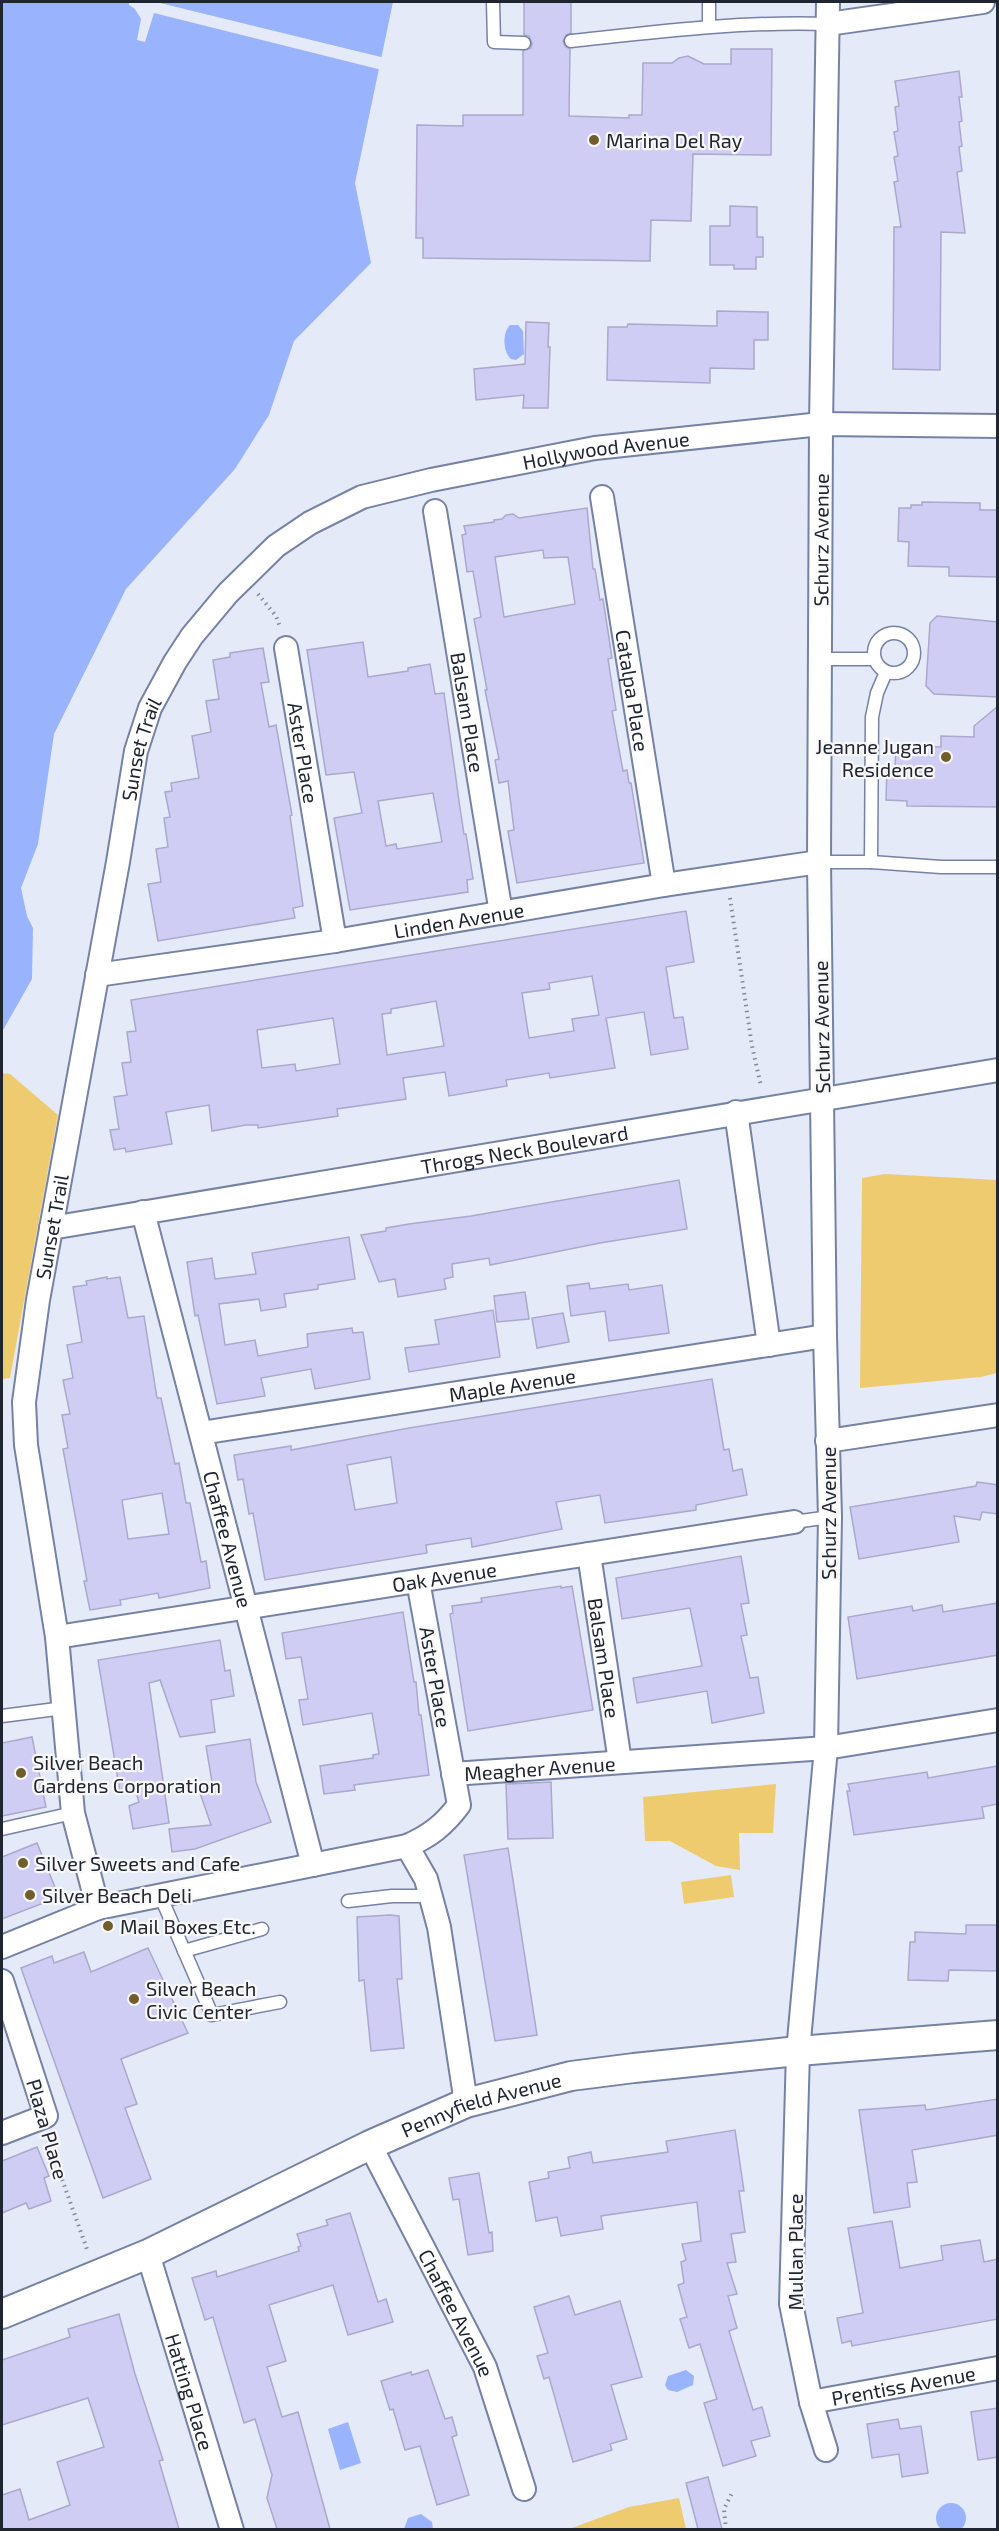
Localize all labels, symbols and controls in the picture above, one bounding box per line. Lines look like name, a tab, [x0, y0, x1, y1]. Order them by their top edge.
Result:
place label: Marina Del Ray	[606, 128, 743, 152]
marker: Marina Del Ray	[587, 133, 601, 147]
street label: Hollywood Avenue	[520, 426, 691, 474]
street label: Schurz Avenue	[808, 473, 833, 607]
street label: Catalpa Place	[611, 628, 654, 753]
street label: Balsam Place	[446, 650, 490, 774]
street label: Sunset Trail	[116, 693, 166, 803]
street label: Aster Place	[283, 700, 324, 805]
place label: Jeanne Jugan Residence	[816, 734, 934, 781]
marker: Jeanne Jugan Residence	[939, 750, 953, 764]
street label: Linden Avenue	[392, 897, 526, 943]
street label: Schurz Avenue	[808, 960, 834, 1094]
street label: Throgs Neck Boulevard	[419, 1120, 630, 1178]
street label: Sunset Trail	[30, 1172, 73, 1281]
street label: Maple Avenue	[447, 1363, 577, 1406]
street label: Schurz Avenue	[816, 1446, 840, 1580]
street label: Chaffee Avenue	[199, 1468, 257, 1610]
street label: Oak Avenue	[390, 1557, 498, 1597]
street label: Balsam Place	[584, 1596, 625, 1720]
street label: Aster Place	[415, 1625, 457, 1729]
place label: Silver Beach Gardens Corporation	[33, 1750, 221, 1797]
street label: Meagher Avenue	[463, 1751, 616, 1785]
marker: Silver Beach Gardens Corporation	[14, 1766, 28, 1780]
place label: Silver Sweets and Cafe	[35, 1851, 240, 1875]
marker: Silver Sweets and Cafe	[16, 1856, 30, 1870]
place label: Silver Beach Deli	[42, 1883, 192, 1907]
marker: Silver Beach Deli	[23, 1888, 37, 1902]
place label: Mail Boxes Etc.	[120, 1914, 256, 1938]
marker: Mail Boxes Etc.	[101, 1919, 115, 1933]
place label: Silver Beach Civic Center	[146, 1976, 256, 2023]
marker: Silver Beach Civic Center	[127, 1992, 141, 2006]
street label: Pennyfield Avenue	[397, 2067, 564, 2142]
street label: Plaza Place	[22, 2076, 74, 2182]
street label: Mullan Place	[783, 2194, 807, 2310]
street label: Chaffee Avenue	[414, 2245, 499, 2380]
street label: Hatting Place	[161, 2330, 219, 2453]
street label: Prentiss Avenue	[830, 2360, 977, 2410]

